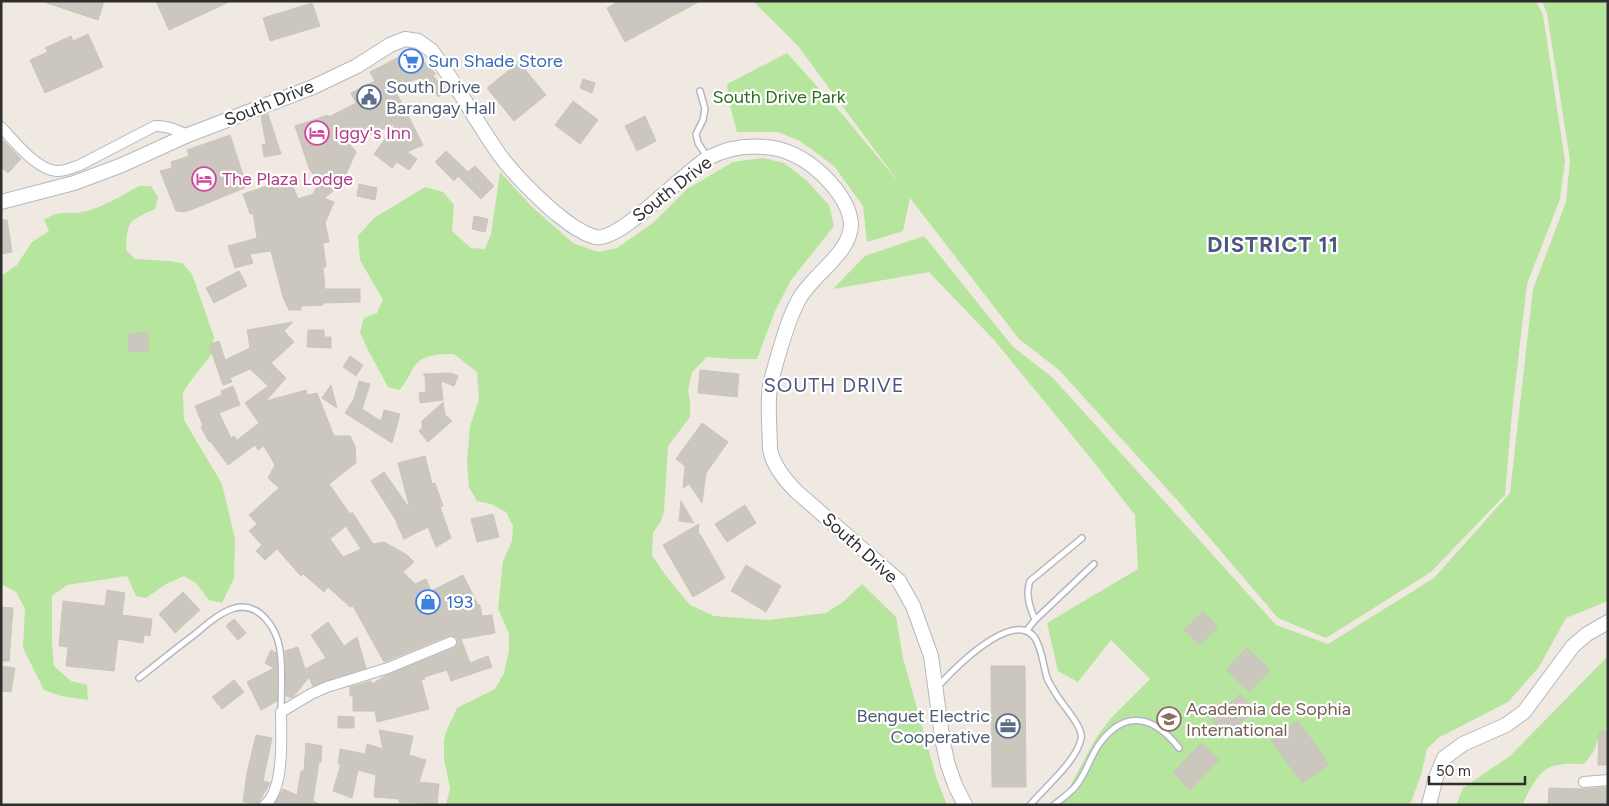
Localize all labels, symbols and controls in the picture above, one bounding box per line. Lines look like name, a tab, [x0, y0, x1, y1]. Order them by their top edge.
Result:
supermarket icon: Sun Shade Store	[398, 48, 424, 74]
place label: Sun Shade Store	[428, 50, 563, 72]
street label: South Drive	[221, 75, 317, 131]
place label: South Drive Barangay Hall	[386, 76, 496, 119]
public building icon: South Drive Barangay Hall	[356, 84, 382, 110]
park label: South Drive Park	[712, 86, 846, 108]
hotel icon: Iggy's Inn	[304, 120, 330, 146]
place label: Iggy's Inn	[334, 122, 411, 144]
street label: South Drive	[628, 151, 716, 227]
hotel icon: The Plaza Lodge	[191, 166, 217, 192]
place label: The Plaza Lodge	[222, 168, 353, 190]
district label: DISTRICT 11	[1207, 231, 1339, 258]
district label: SOUTH DRIVE	[763, 373, 905, 397]
street label: South Drive	[818, 508, 903, 588]
shop icon: 193	[415, 589, 441, 615]
place label: 193	[446, 591, 473, 613]
place label: Academia de Sophia International	[1186, 698, 1351, 741]
place label: Benguet Electric Cooperative	[856, 705, 990, 748]
school or university icon: Academia de Sophia International	[1156, 706, 1182, 732]
office icon: Benguet Electric Cooperative	[995, 713, 1021, 739]
scale bar	[1429, 754, 1525, 786]
text: 50 m	[1436, 762, 1471, 780]

